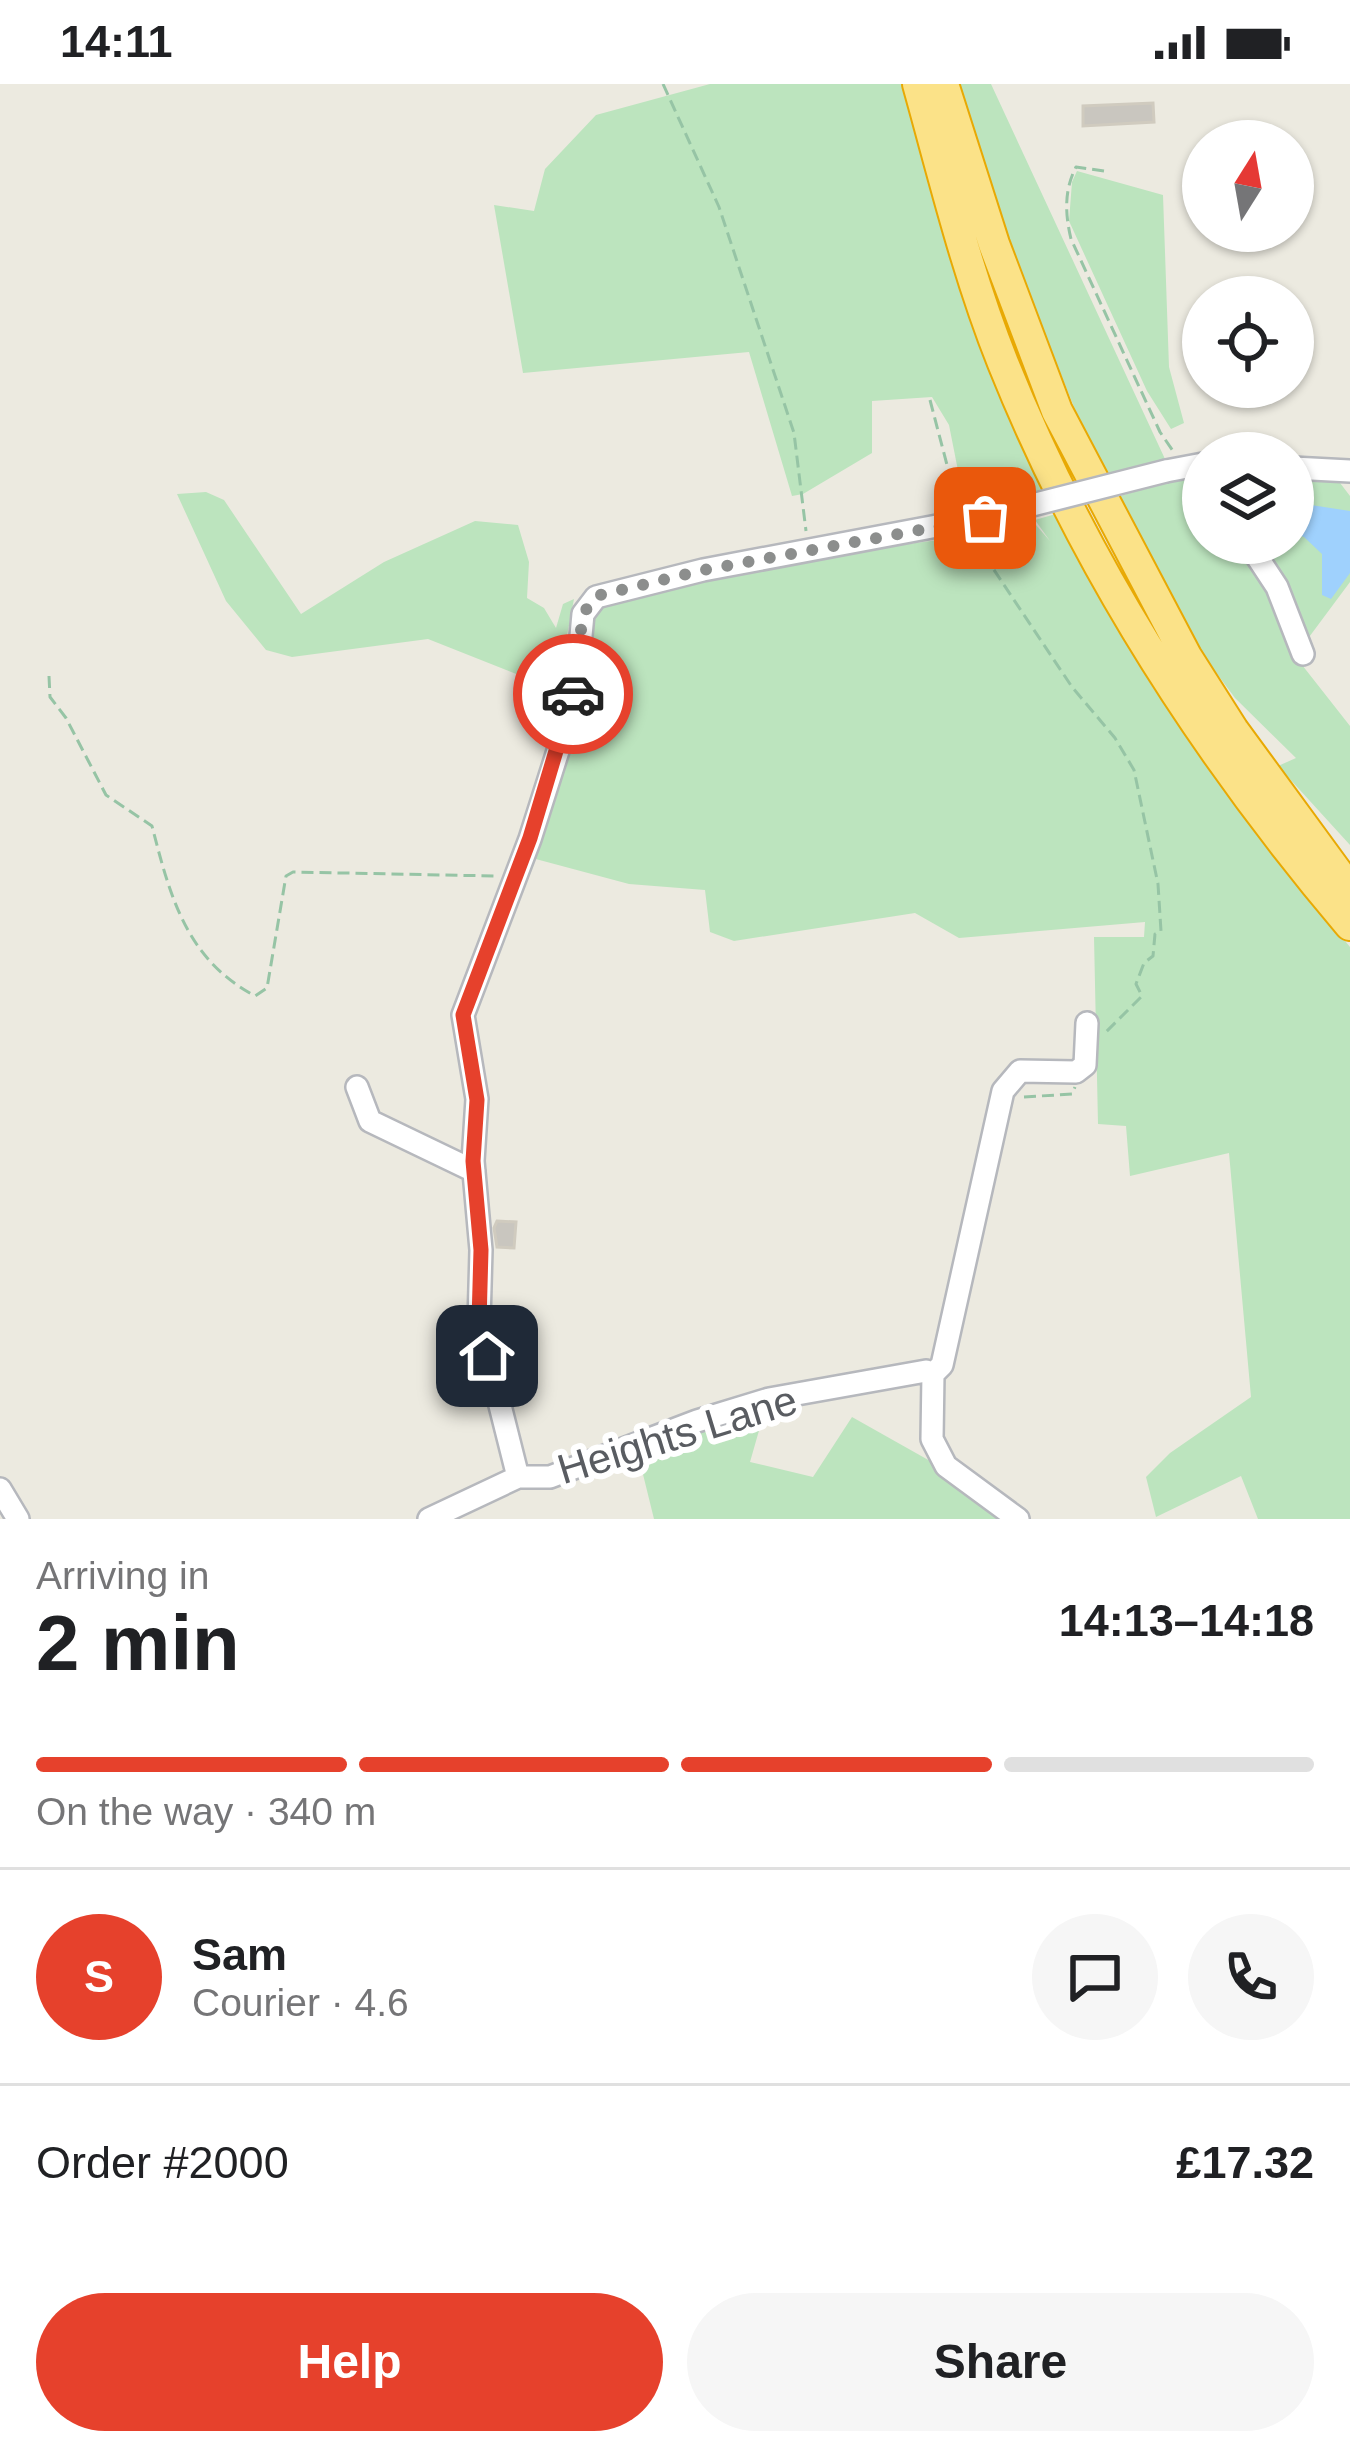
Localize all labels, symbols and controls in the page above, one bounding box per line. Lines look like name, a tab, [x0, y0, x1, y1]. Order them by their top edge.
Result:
text: 14:11	[60, 16, 173, 67]
north arrow	[1182, 120, 1314, 252]
map controls	[1182, 120, 1314, 564]
button: locate	[1182, 276, 1314, 408]
button: layers	[1182, 432, 1314, 564]
pin	[934, 467, 1036, 569]
icon: bag	[952, 485, 1018, 551]
courier	[513, 634, 633, 754]
icon: car	[540, 661, 606, 727]
pin	[436, 1305, 538, 1407]
icon: home	[454, 1323, 520, 1389]
street label: Heights Lane	[552, 1376, 802, 1493]
text: Arriving in	[36, 1554, 209, 1597]
text: 14:13–14:18	[1059, 1595, 1314, 1646]
text: 2 min	[36, 1599, 240, 1687]
text: On the way · 340 m	[36, 1790, 376, 1833]
button: chat	[1032, 1914, 1158, 2040]
button: phone	[1188, 1914, 1314, 2040]
text: Sam	[192, 1929, 287, 1980]
text: S	[84, 1951, 114, 2002]
text: Courier · 4.6	[192, 1981, 409, 2024]
text: Order #2000	[36, 2137, 289, 2188]
text: £17.32	[1176, 2137, 1314, 2188]
button: Help	[36, 2293, 663, 2431]
button: Share	[687, 2293, 1314, 2431]

